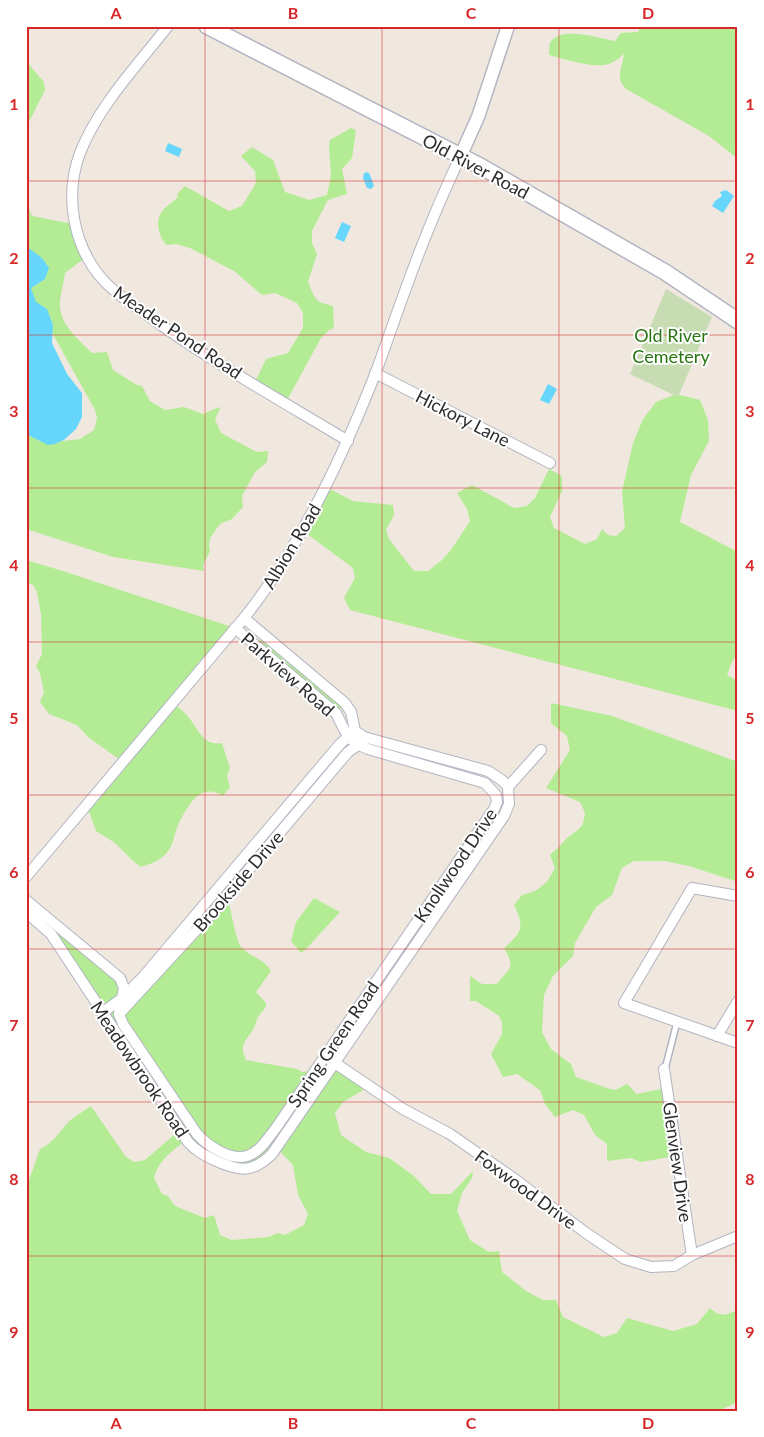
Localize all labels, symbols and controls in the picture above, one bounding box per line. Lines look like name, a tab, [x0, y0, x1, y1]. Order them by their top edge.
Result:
text: A	[109, 3, 122, 22]
text: B	[288, 3, 298, 22]
text: C	[466, 3, 477, 22]
text: D	[642, 3, 654, 22]
text: 1	[9, 94, 19, 113]
text: 1	[745, 94, 755, 113]
street label: Old River Road	[419, 129, 533, 203]
text: 2	[9, 248, 19, 267]
text: 2	[745, 248, 755, 267]
street label: Meader Pond Road	[109, 281, 247, 383]
park label: Old River Cemetery	[632, 324, 710, 367]
street label: Hickory Lane	[412, 385, 514, 451]
text: 3	[9, 401, 19, 420]
text: 3	[745, 401, 755, 420]
street label: Albion Road	[257, 499, 325, 593]
text: 4	[9, 555, 19, 574]
text: 4	[745, 555, 755, 574]
street label: Parkview Road	[237, 627, 339, 721]
text: 5	[9, 708, 19, 727]
text: 5	[745, 708, 755, 727]
street label: Knollwood Drive	[409, 804, 501, 926]
street label: Brookside Drive	[188, 826, 288, 936]
text: 6	[9, 862, 19, 881]
text: 6	[745, 862, 755, 881]
street label: Spring Green Road	[283, 977, 383, 1111]
street label: Meadowbrook Road	[86, 997, 194, 1141]
text: 7	[9, 1015, 19, 1034]
text: 7	[745, 1015, 755, 1034]
street label: Glenview Drive	[659, 1101, 697, 1223]
street label: Foxwood Drive	[471, 1145, 581, 1233]
text: 8	[9, 1169, 19, 1188]
text: 8	[745, 1169, 755, 1188]
text: 9	[9, 1322, 19, 1341]
text: 9	[745, 1322, 755, 1341]
text: A	[109, 1413, 122, 1432]
text: B	[288, 1413, 298, 1432]
text: C	[466, 1413, 477, 1432]
text: D	[642, 1413, 654, 1432]

